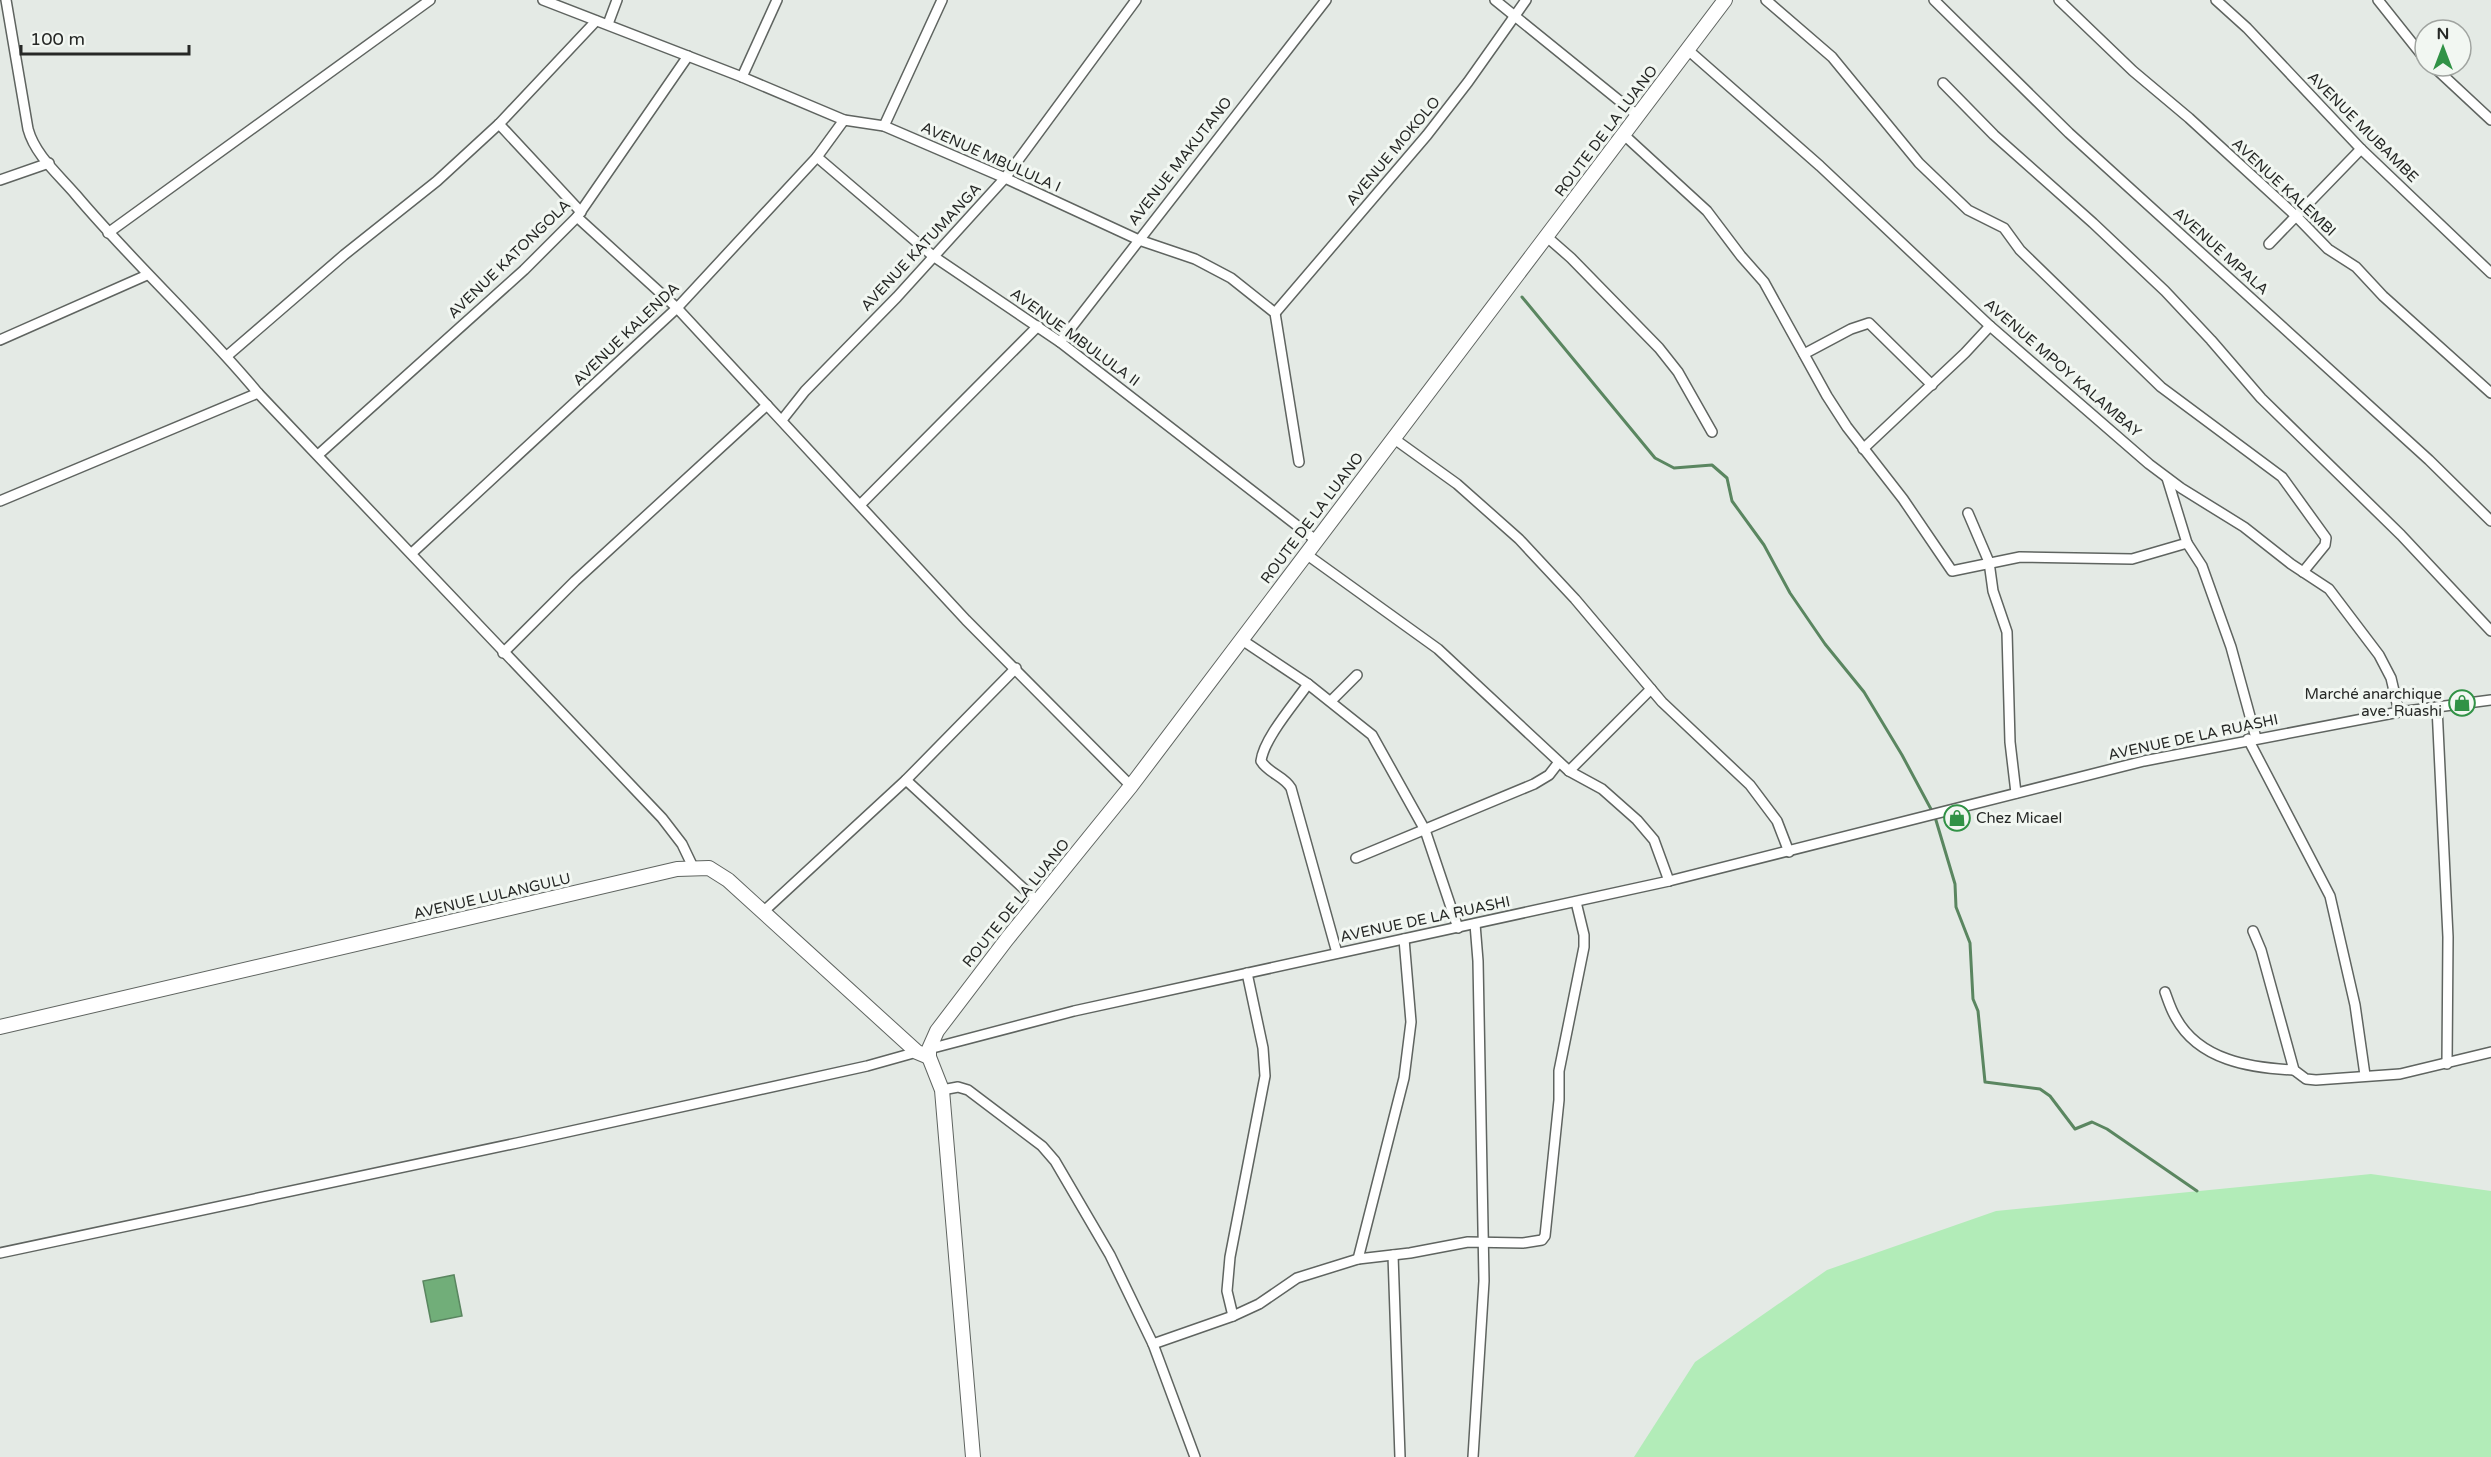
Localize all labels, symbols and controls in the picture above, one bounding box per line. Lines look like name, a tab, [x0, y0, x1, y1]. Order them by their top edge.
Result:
scale bar	[21, 18, 189, 56]
north arrow	[2413, 18, 2473, 78]
text: N	[2437, 24, 2449, 44]
text: 100 m	[30, 28, 85, 50]
street label: ROUTE DE LA LUANO	[1551, 62, 1661, 200]
street label: AVENUE MUBAMBE	[2304, 68, 2422, 186]
street label: AVENUE MAKUTANO	[1124, 93, 1236, 229]
street label: AVENUE MOKOLO	[1342, 93, 1444, 209]
street label: AVENUE MBULULA I	[918, 118, 1064, 196]
street label: AVENUE KALEMBI	[2228, 134, 2340, 240]
street label: AVENUE KATUMANGA	[857, 179, 985, 315]
street label: AVENUE KATONGOLA	[444, 196, 574, 322]
street label: AVENUE MPALA	[2170, 203, 2272, 299]
street label: AVENUE KALENDA	[569, 279, 683, 389]
street label: AVENUE MBULULA II	[1007, 284, 1143, 390]
street label: AVENUE MPOY KALAMBAY	[1981, 295, 2146, 441]
street label: ROUTE DE LA LUANO	[1257, 449, 1367, 587]
place label: Marché anarchique ave. Ruashi	[2305, 685, 2442, 720]
shop icon: Marché anarchique ave. Ruashi	[2447, 688, 2477, 718]
street label: AVENUE DE LA RUASHI	[2106, 710, 2280, 764]
shop icon: Chez Micael	[1942, 803, 1972, 833]
place label: Chez Micael	[1976, 809, 2062, 827]
street label: ROUTE DE LA LUANO	[959, 835, 1073, 971]
street label: AVENUE LULANGULU	[411, 869, 573, 923]
street label: AVENUE DE LA RUASHI	[1338, 892, 1512, 946]

